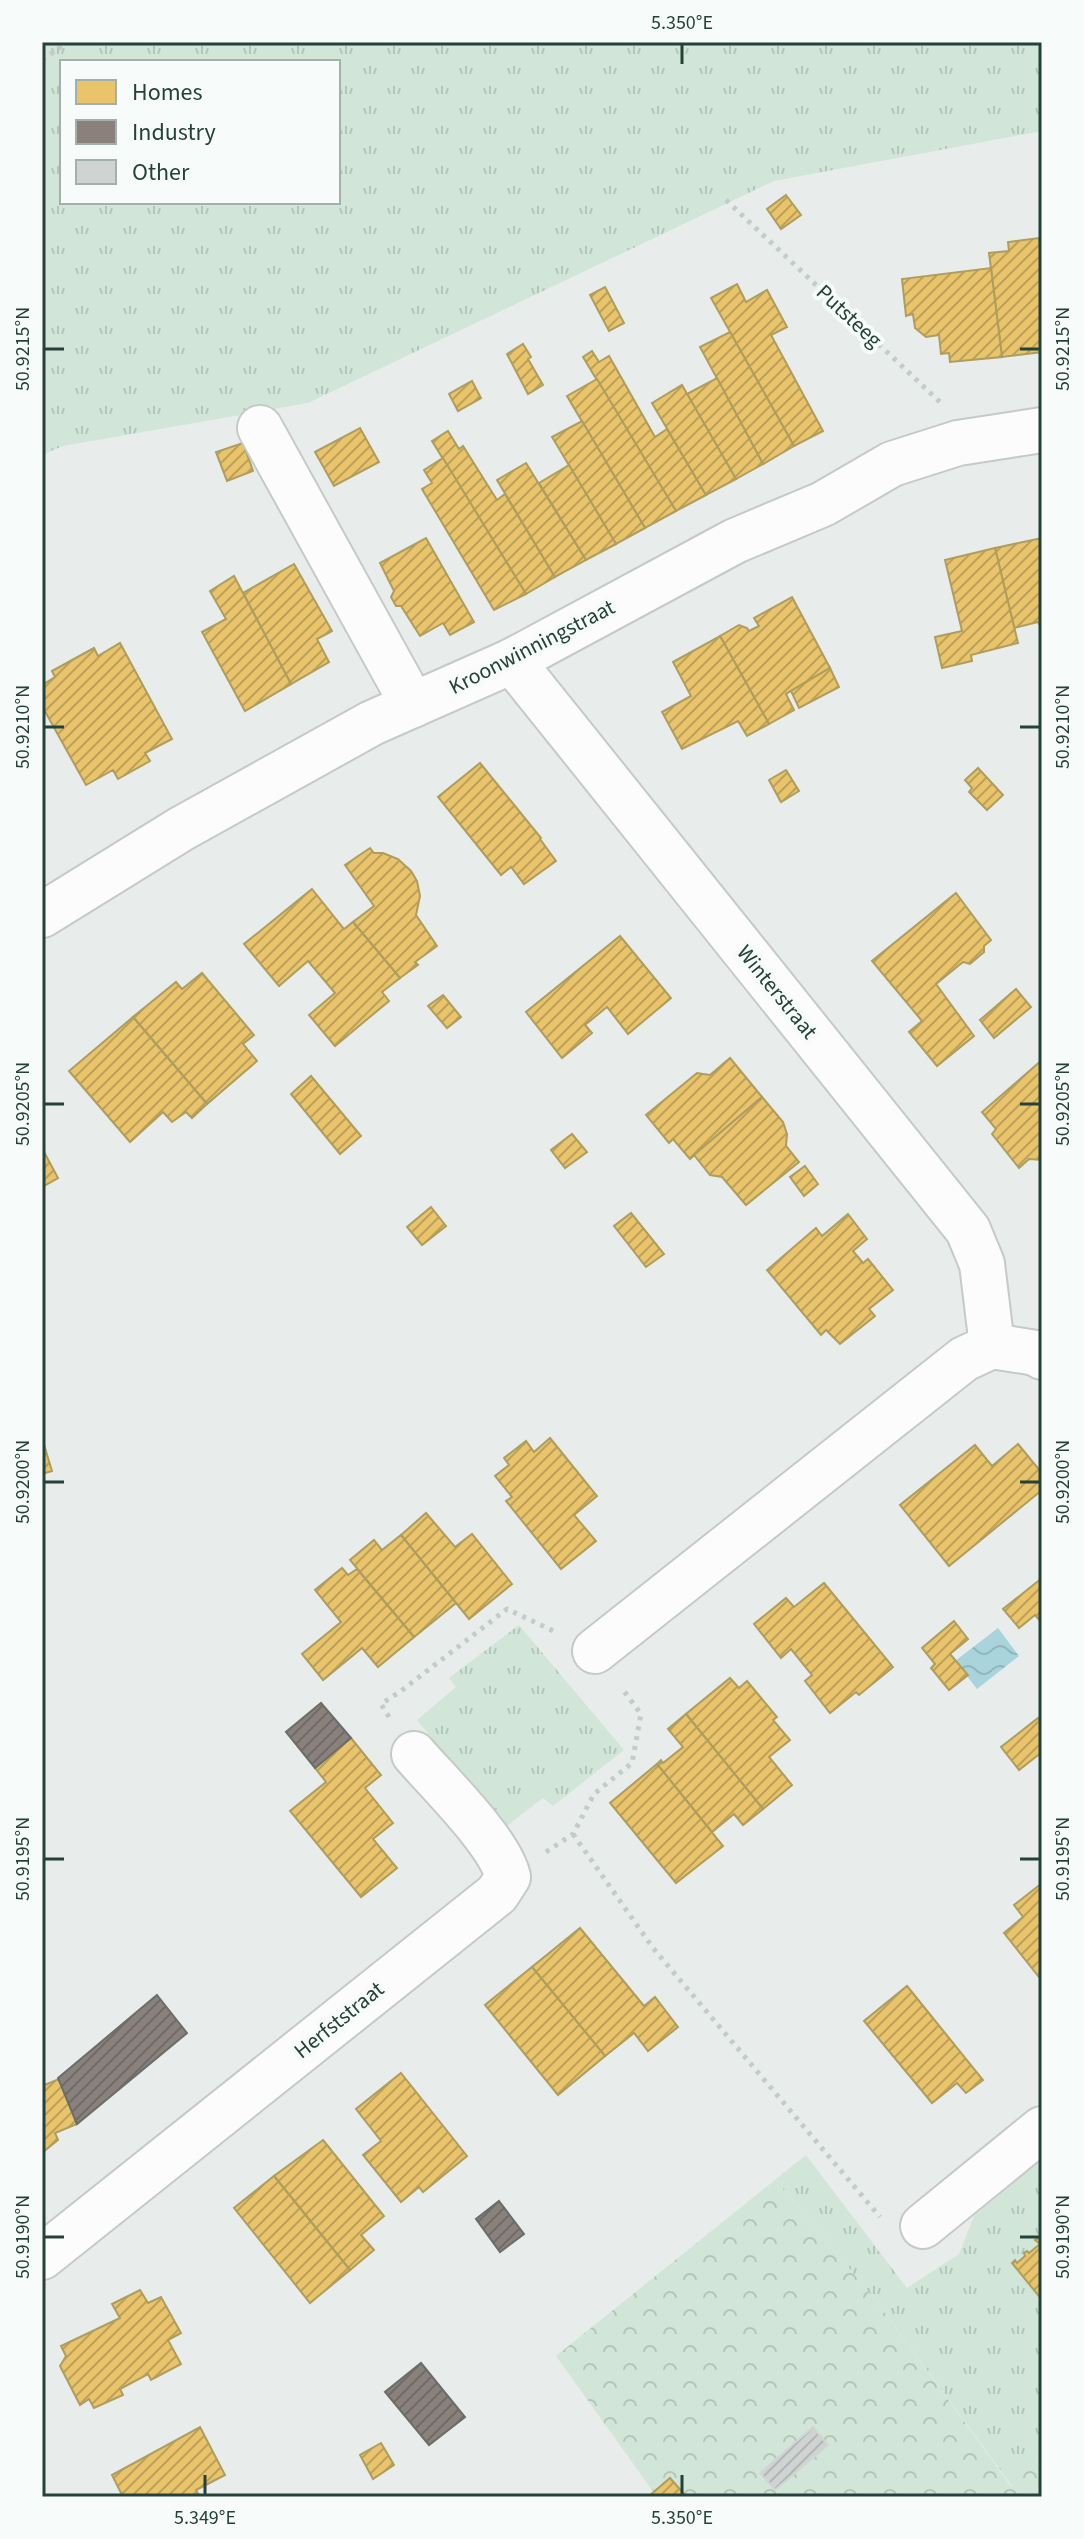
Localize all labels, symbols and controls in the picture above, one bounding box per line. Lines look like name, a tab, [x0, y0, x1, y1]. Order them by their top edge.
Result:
text: 5.350°E	[651, 9, 713, 37]
legend	[60, 60, 340, 204]
text: Homes	[132, 75, 203, 110]
text: Industry	[132, 115, 216, 150]
text: Other	[132, 155, 190, 190]
street label: Putsteeg	[809, 277, 889, 355]
text: 50.9215°N	[9, 307, 37, 391]
text: 50.9215°N	[1049, 307, 1077, 391]
street label: Kroonwinningstraat	[443, 591, 621, 703]
text: 50.9210°N	[9, 685, 37, 769]
text: 50.9210°N	[1049, 685, 1077, 769]
street label: Winterstraat	[729, 938, 825, 1046]
text: 50.9205°N	[9, 1062, 37, 1146]
text: 50.9205°N	[1049, 1062, 1077, 1146]
text: 50.9200°N	[9, 1440, 37, 1524]
text: 50.9200°N	[1049, 1440, 1077, 1524]
text: 50.9195°N	[9, 1817, 37, 1901]
text: 50.9195°N	[1049, 1817, 1077, 1901]
street label: Herfststraat	[287, 1973, 391, 2066]
text: 50.9190°N	[9, 2195, 37, 2279]
text: 50.9190°N	[1049, 2195, 1077, 2279]
text: 5.349°E	[174, 2504, 236, 2532]
text: 5.350°E	[651, 2504, 713, 2532]

